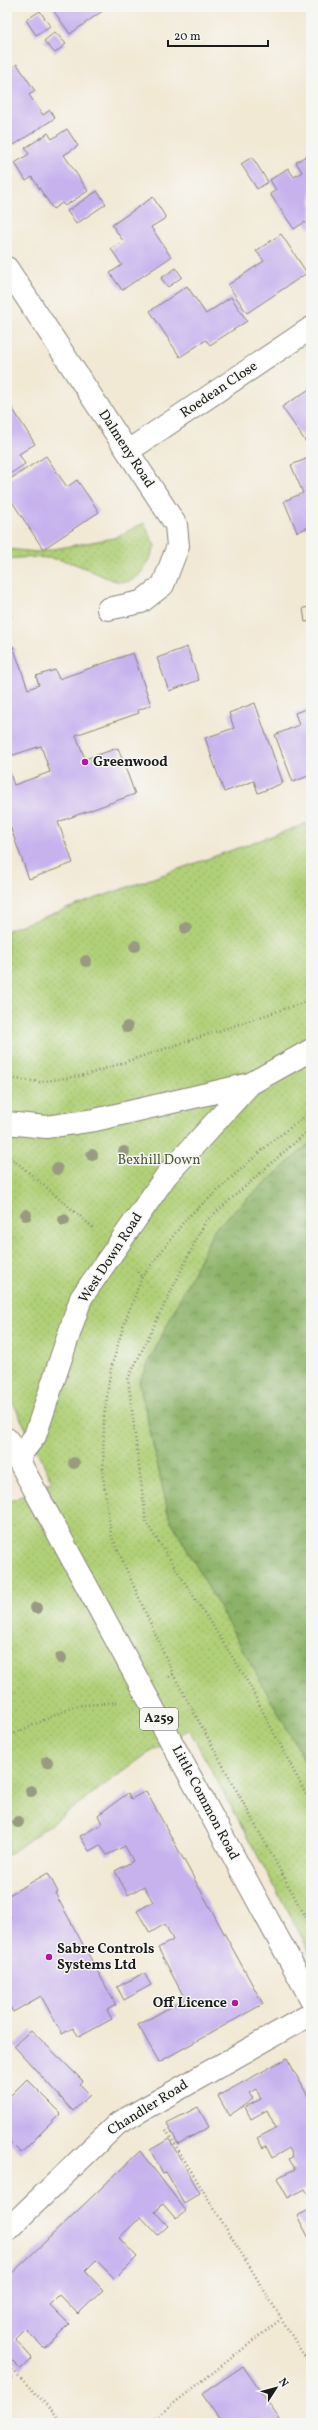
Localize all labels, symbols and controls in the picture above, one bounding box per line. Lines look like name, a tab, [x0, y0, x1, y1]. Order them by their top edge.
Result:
scale bar	[168, 22, 268, 48]
text: 20 m	[174, 29, 201, 45]
street label: Roedean Close	[177, 357, 262, 423]
street label: Dalmeny Road	[94, 406, 158, 492]
place label: Greenwood	[93, 753, 168, 772]
marker: Greenwood	[80, 757, 90, 767]
park label: Bexhill Down	[117, 1151, 201, 1170]
street label: West Down Road	[75, 1209, 147, 1307]
road number: A259	[140, 1708, 178, 1730]
street label: Little Common Road	[167, 1742, 243, 1864]
place label: Sabre Controls Systems Ltd	[57, 1940, 155, 1975]
marker: Sabre Controls Systems Ltd	[44, 1952, 54, 1962]
place label: Off Licence	[153, 1994, 227, 2013]
marker: Off Licence	[230, 1998, 240, 2008]
street label: Chandler Road	[104, 2076, 192, 2140]
north arrow	[256, 2368, 296, 2408]
text: N	[274, 2375, 291, 2391]

